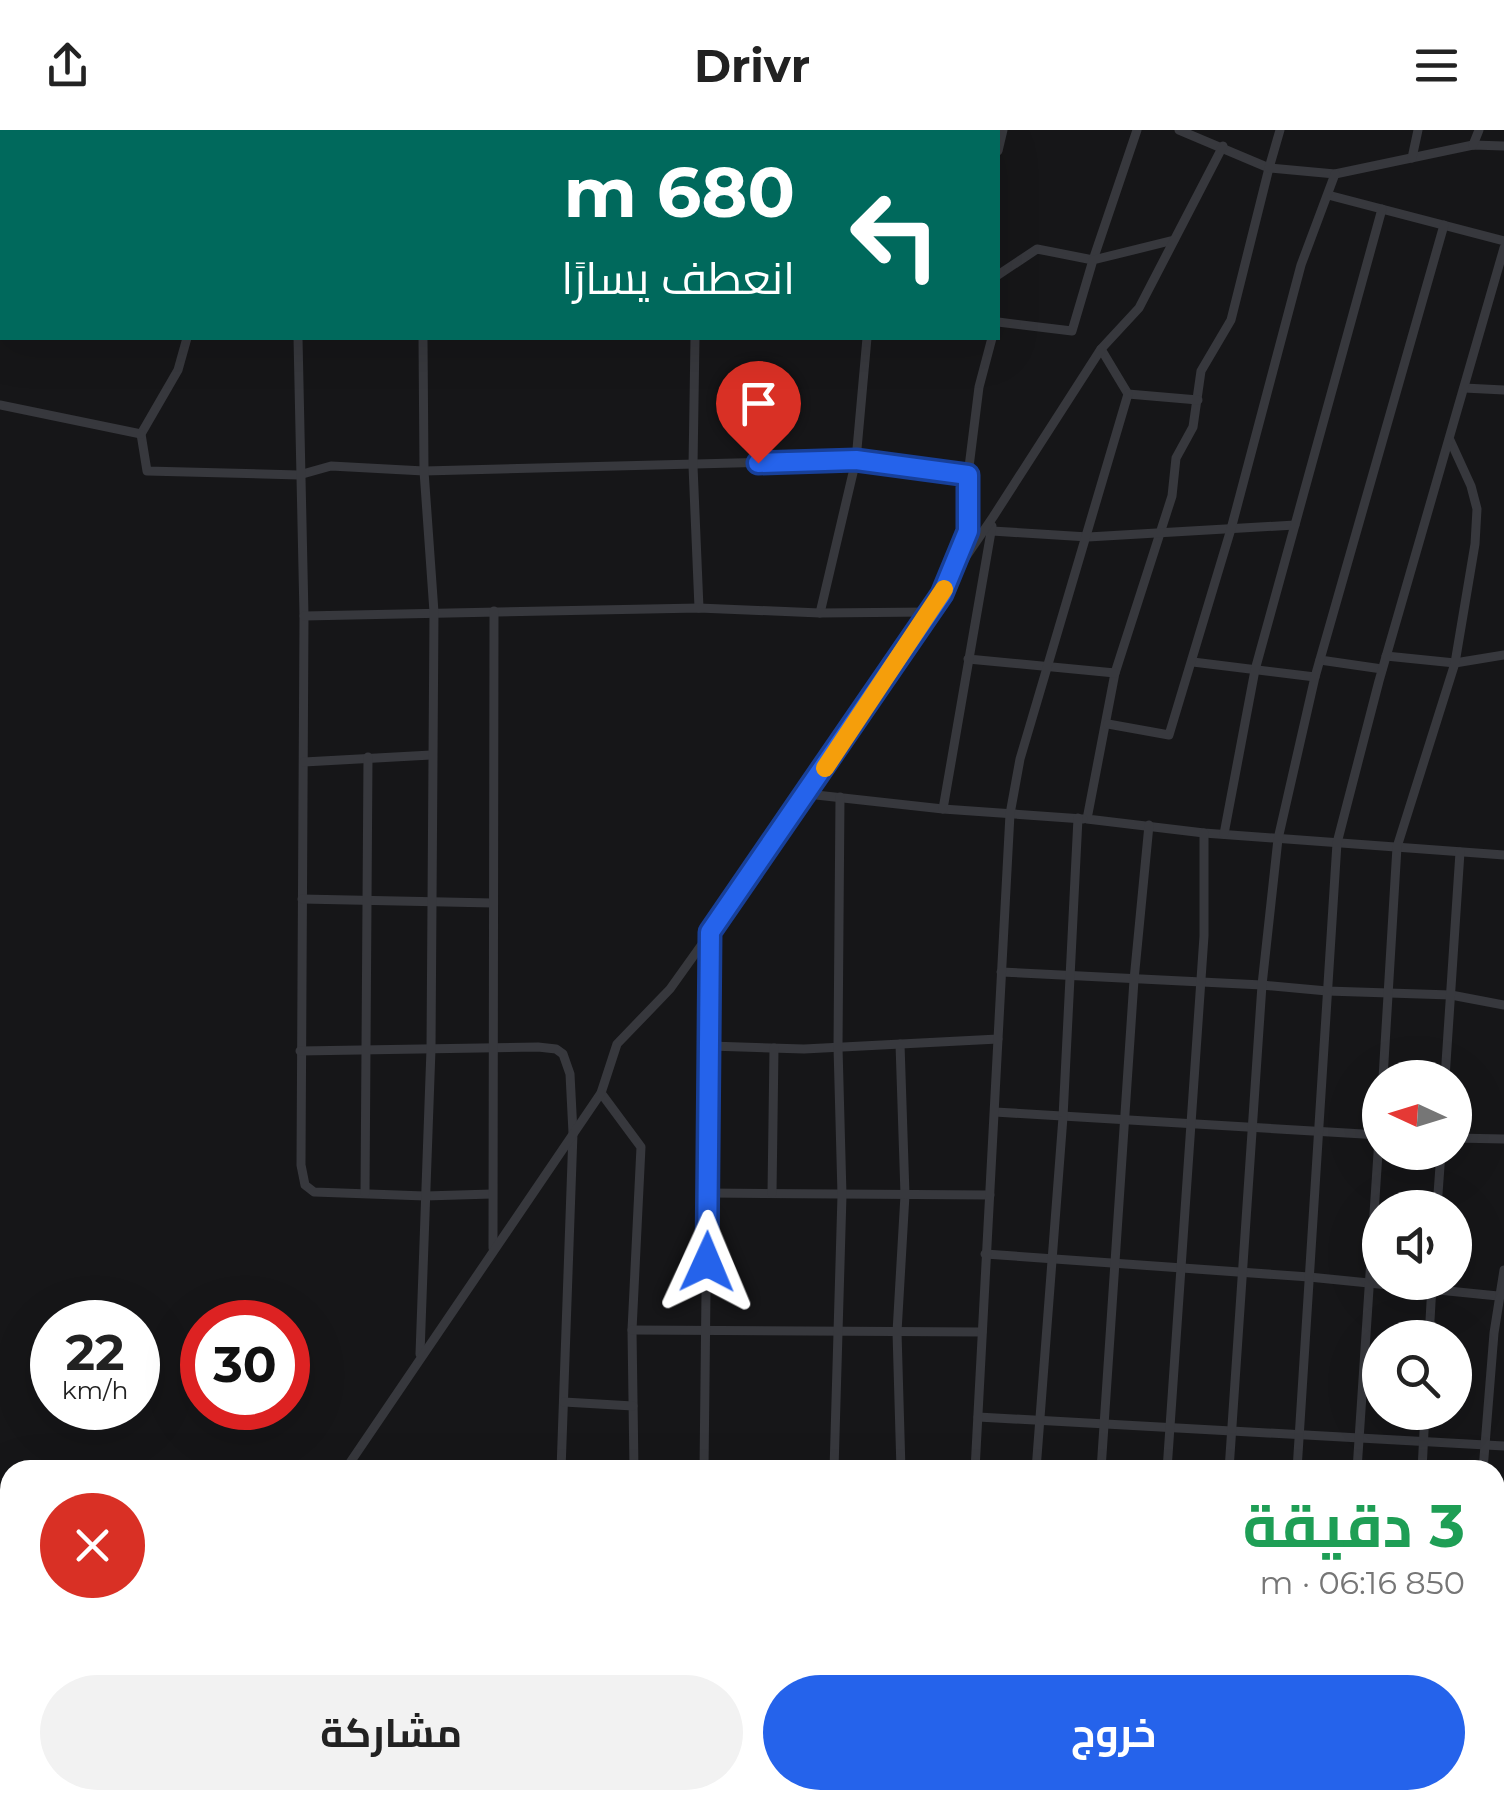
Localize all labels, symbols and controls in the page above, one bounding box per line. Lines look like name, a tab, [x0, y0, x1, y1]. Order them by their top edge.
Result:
icon: share	[40, 38, 95, 93]
text: Drivr	[694, 38, 810, 93]
icon: menu	[1409, 38, 1464, 93]
text: 680 m	[563, 149, 795, 235]
icon: left	[830, 170, 960, 300]
text: انعطف يسارًا	[561, 250, 795, 305]
pin	[716, 361, 801, 464]
icon: arrive	[731, 376, 786, 431]
north arrow	[1362, 1060, 1472, 1170]
map controls	[1362, 1060, 1472, 1430]
button: sound	[1362, 1190, 1472, 1300]
position arrow	[655, 1210, 759, 1314]
speed limit sign: 30	[180, 1300, 310, 1430]
button: search	[1362, 1320, 1472, 1430]
text: 22	[66, 1322, 125, 1383]
text: km/h	[62, 1375, 128, 1405]
text: 3 دقيقة	[1243, 1489, 1465, 1562]
button: close	[40, 1493, 145, 1598]
text: 850 m · 06:16	[1260, 1563, 1465, 1602]
button: مشاركة	[40, 1675, 743, 1790]
button: خروج	[763, 1675, 1465, 1790]

